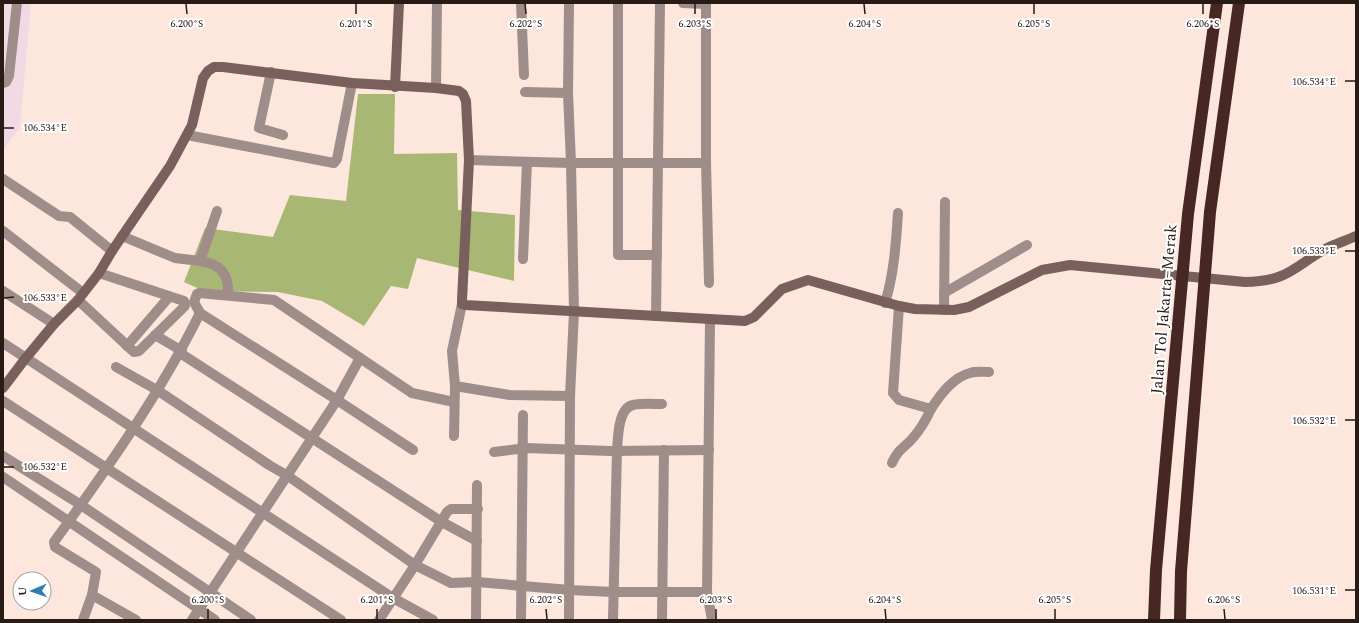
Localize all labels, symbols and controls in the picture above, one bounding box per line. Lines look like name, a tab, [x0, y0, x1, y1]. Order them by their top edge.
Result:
text: 6.200°S	[171, 16, 203, 32]
text: 6.201°S	[340, 16, 372, 32]
text: 6.202°S	[510, 16, 542, 32]
text: 6.203°S	[679, 16, 711, 32]
text: 6.204°S	[849, 16, 881, 32]
text: 6.205°S	[1018, 16, 1050, 32]
text: 6.206°S	[1187, 16, 1219, 32]
text: 106.534°E	[1292, 74, 1336, 90]
text: 106.534°E	[23, 120, 67, 136]
street label: Jalan Tol Jakarta–Merak	[1145, 223, 1183, 395]
text: 106.533°E	[1292, 243, 1336, 259]
text: 106.533°E	[23, 290, 67, 306]
text: 106.532°E	[1292, 413, 1336, 429]
text: 106.532°E	[23, 459, 67, 475]
north arrow	[12, 571, 52, 611]
text: 106.531°E	[1292, 583, 1336, 599]
text: U	[14, 586, 31, 596]
text: 6.200°S	[192, 592, 224, 608]
text: 6.201°S	[361, 592, 393, 608]
text: 6.202°S	[530, 592, 562, 608]
text: 6.203°S	[700, 592, 732, 608]
text: 6.204°S	[869, 592, 901, 608]
text: 6.205°S	[1039, 592, 1071, 608]
text: 6.206°S	[1208, 592, 1240, 608]

